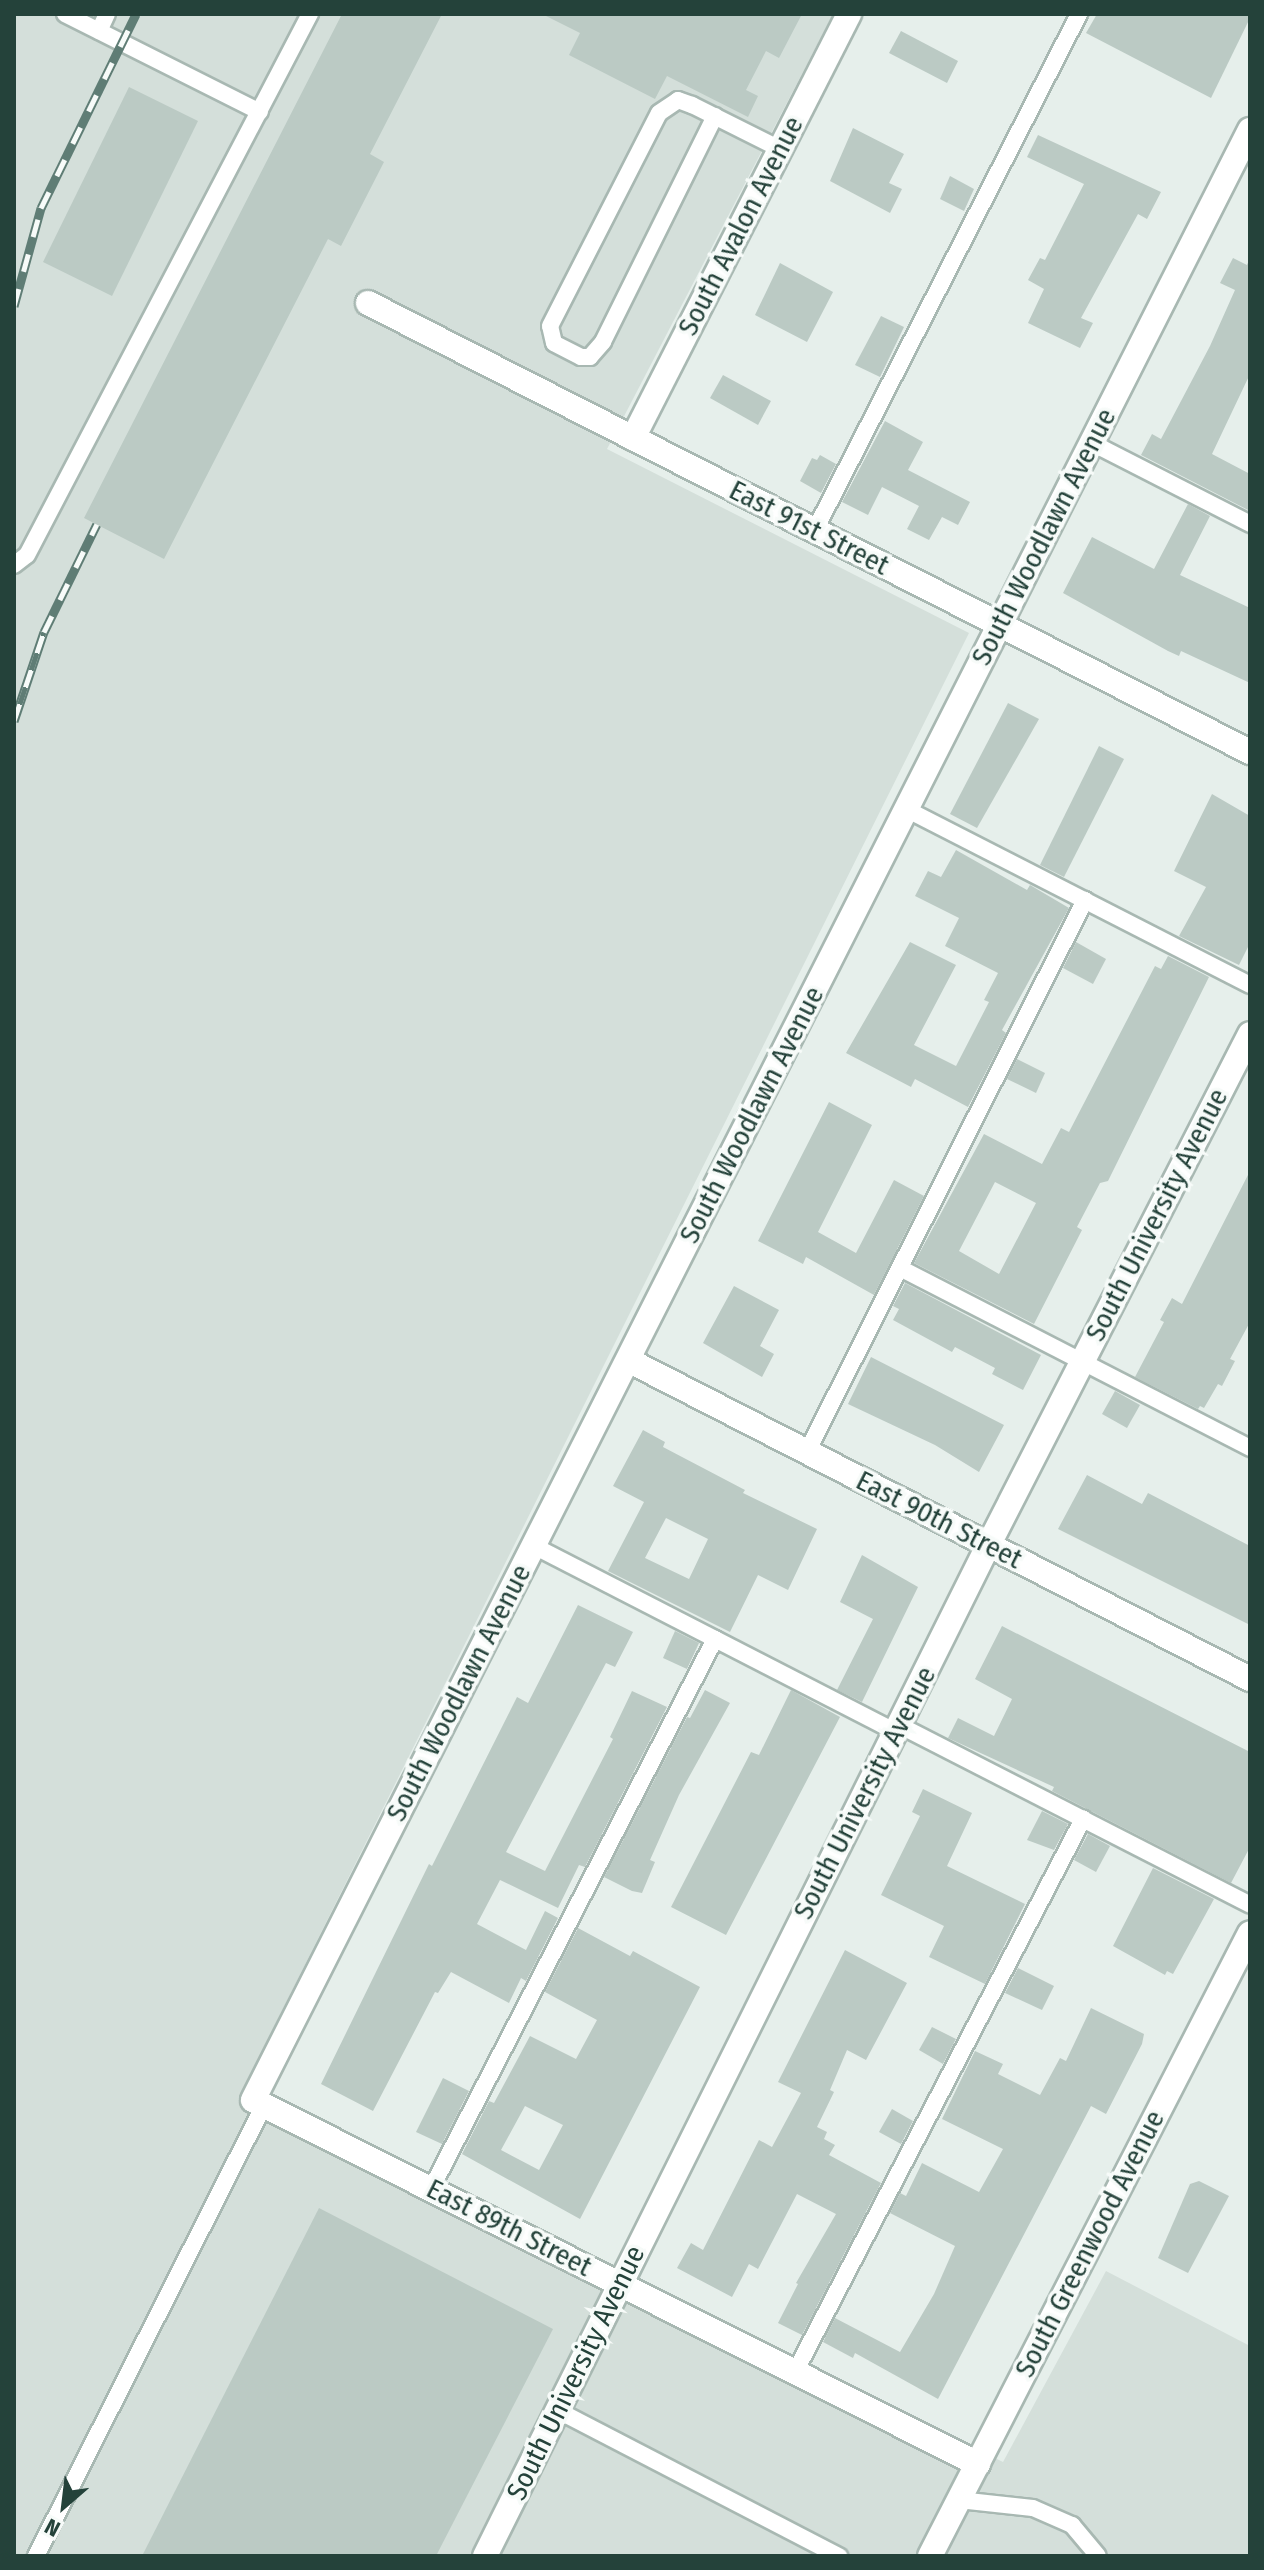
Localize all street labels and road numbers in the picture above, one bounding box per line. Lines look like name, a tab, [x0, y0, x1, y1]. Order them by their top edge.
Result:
street label: South Avalon Avenue	[671, 111, 811, 341]
street label: South Woodlawn Avenue	[965, 403, 1123, 671]
street label: East 91st Street	[724, 473, 894, 583]
street label: South Woodlawn Avenue	[673, 981, 831, 1249]
street label: South University Avenue	[1079, 1083, 1235, 1347]
street label: East 90th Street	[850, 1464, 1028, 1576]
street label: South Woodlawn Avenue	[380, 1559, 538, 1827]
street label: South University Avenue	[787, 1661, 943, 1925]
street label: South Greenwood Avenue	[1008, 2105, 1172, 2383]
street label: East 89th Street	[421, 2172, 597, 2284]
street label: South University Avenue	[500, 2240, 652, 2506]

